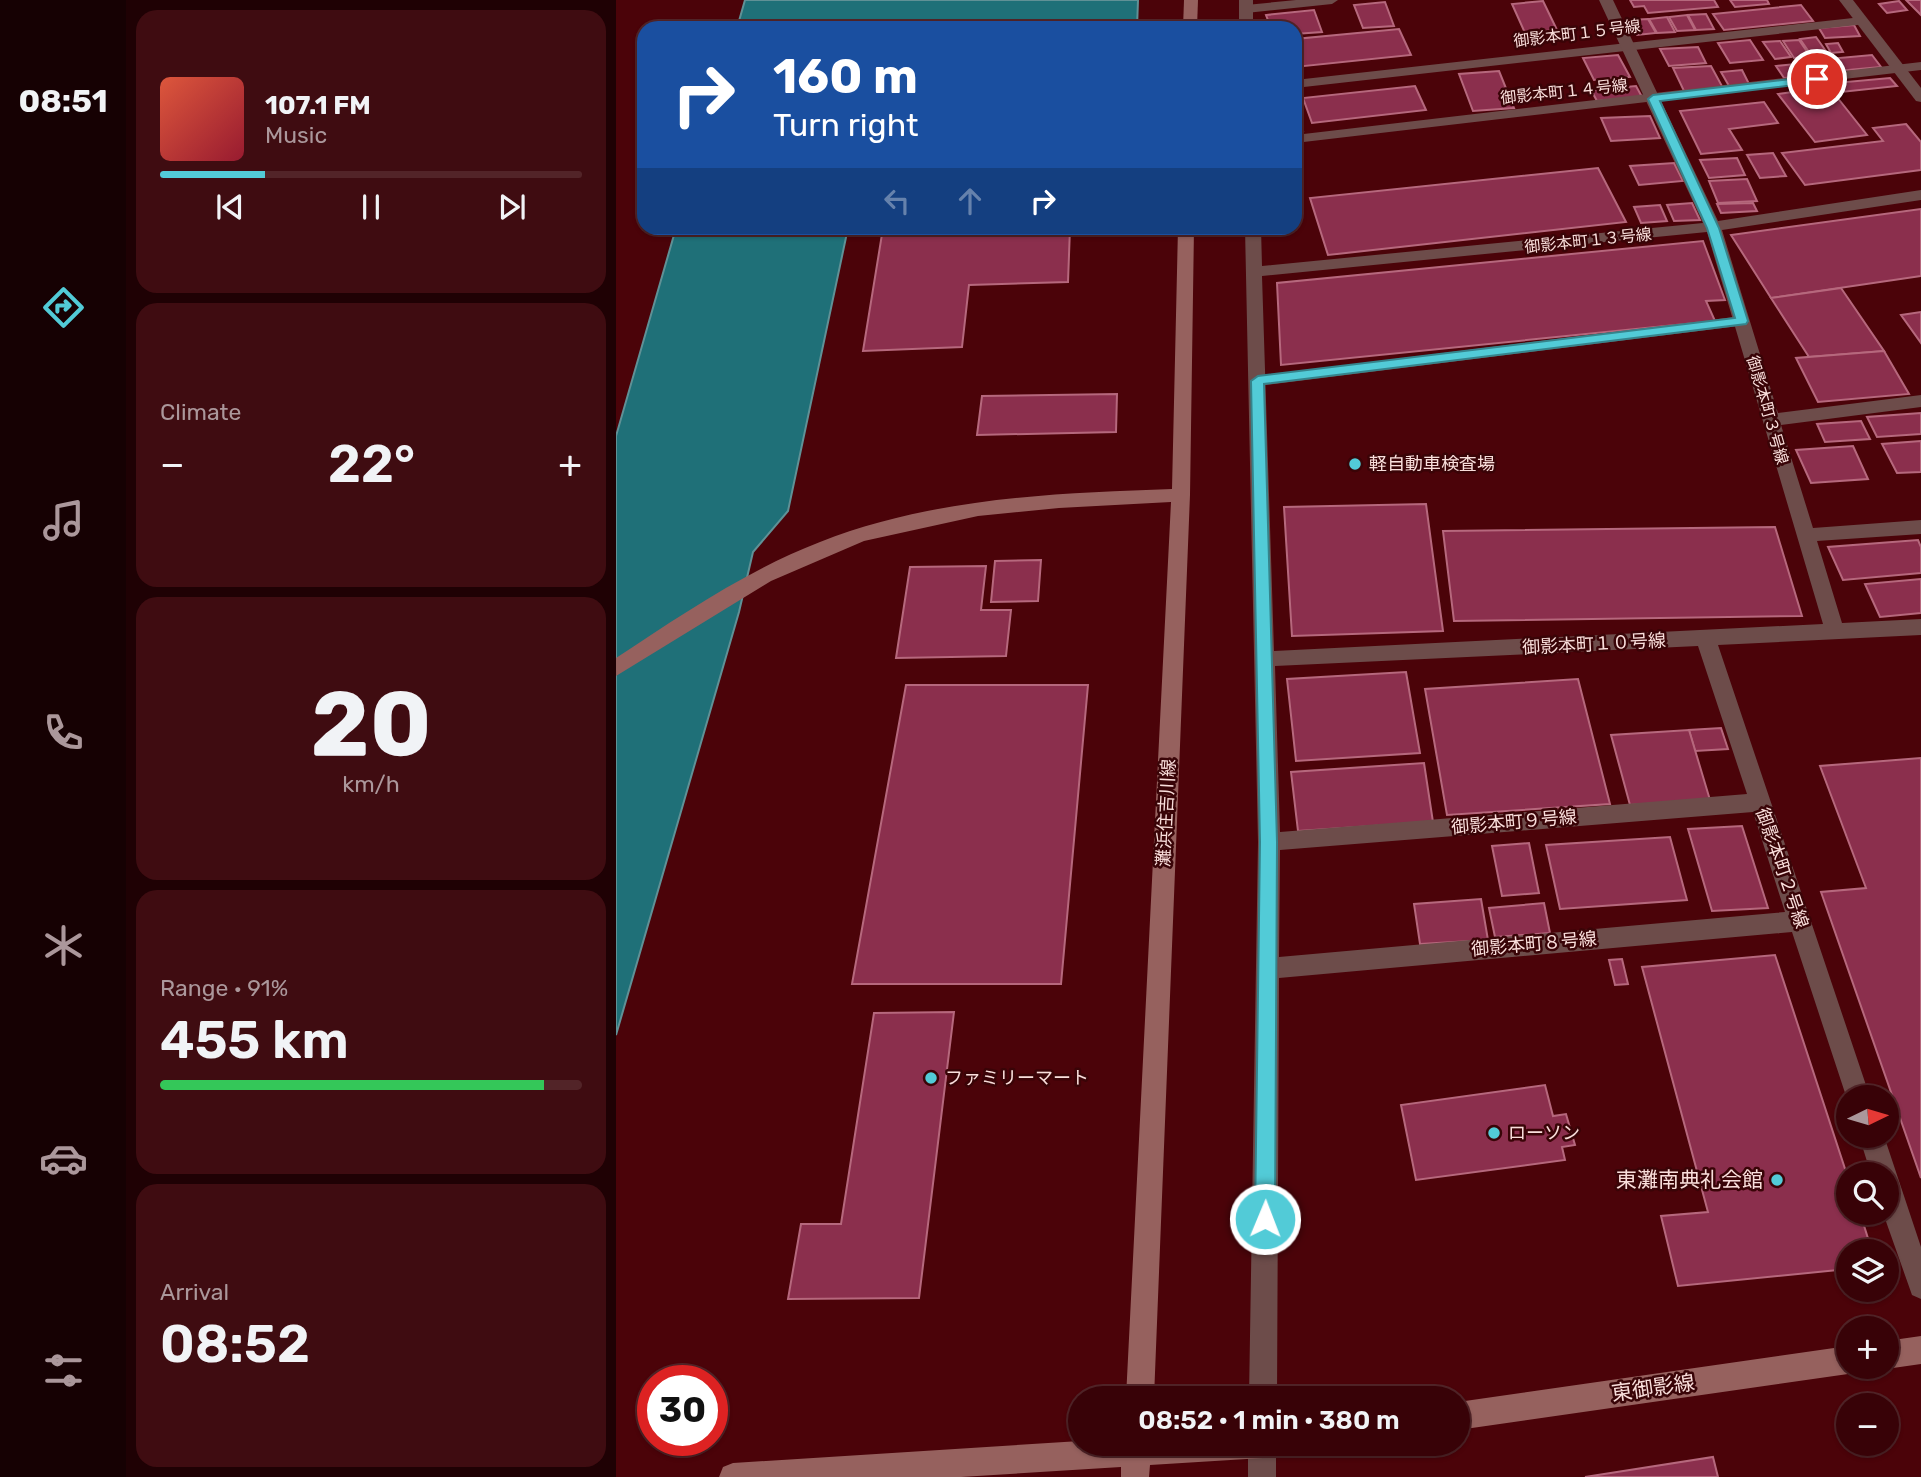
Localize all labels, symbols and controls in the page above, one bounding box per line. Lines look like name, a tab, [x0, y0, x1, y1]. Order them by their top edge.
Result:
street label: 御影本町１５号線	[1512, 16, 1642, 51]
text: 160 m	[773, 47, 918, 105]
icon: right	[658, 49, 749, 140]
pin	[1787, 49, 1847, 109]
icon: arrive	[1798, 60, 1836, 98]
street label: 御影本町１４号線	[1499, 75, 1629, 108]
text: 08:51	[18, 82, 108, 120]
text: 107.1 FM	[265, 90, 371, 121]
text: Turn right	[773, 106, 918, 144]
text: Music	[265, 121, 327, 149]
icon: left	[878, 182, 916, 220]
icon: ahead	[951, 182, 989, 220]
icon: right	[1024, 182, 1062, 220]
icon: previous	[211, 188, 249, 226]
icon: pause	[352, 188, 390, 226]
icon: next	[493, 188, 531, 226]
street label: 御影本町１３号線	[1523, 224, 1653, 257]
icon: directions	[39, 283, 88, 332]
street label: 御影本町３号線	[1743, 354, 1792, 467]
text: Climate	[160, 398, 241, 426]
text: 22°	[328, 433, 415, 495]
text: −	[160, 441, 185, 487]
text: +	[558, 441, 582, 487]
place label: 軽自動車検査場	[1369, 453, 1495, 475]
marker: 軽自動車検査場	[1347, 456, 1363, 472]
icon: music	[39, 496, 88, 545]
street label: 御影本町１０号線	[1522, 629, 1666, 659]
text: 20	[310, 670, 432, 778]
icon: phone	[39, 708, 88, 757]
street label: 灘浜住吉川線	[1152, 758, 1180, 868]
text: km/h	[342, 770, 400, 798]
street label: 御影本町２号線	[1751, 805, 1813, 931]
street label: 御影本町９号線	[1450, 806, 1578, 838]
icon: climate	[39, 921, 88, 970]
street label: 御影本町８号線	[1470, 928, 1598, 960]
text: Range · 91%	[160, 974, 288, 1002]
text: 455 km	[160, 1009, 349, 1071]
place label: ファミリーマート	[945, 1067, 1089, 1089]
marker: ファミリーマート	[923, 1070, 939, 1086]
north arrow	[1836, 1085, 1899, 1148]
map controls	[1836, 1085, 1899, 1456]
place label: ローソン	[1508, 1122, 1580, 1144]
marker: ローソン	[1486, 1125, 1502, 1141]
icon: car	[39, 1134, 88, 1183]
button: search	[1836, 1162, 1899, 1225]
place label: 東灘南典礼会館	[1616, 1167, 1763, 1192]
marker: 東灘南典礼会館	[1769, 1172, 1785, 1188]
position arrow	[1228, 1182, 1302, 1256]
button: layers	[1836, 1239, 1899, 1302]
text: Arrival	[160, 1278, 229, 1306]
text: 08:52	[160, 1313, 310, 1375]
button: +	[1836, 1316, 1899, 1379]
icon: filters	[39, 1346, 88, 1395]
speed limit sign: 30	[637, 1365, 728, 1456]
street label: 東御影線	[1610, 1369, 1696, 1406]
button: −	[1836, 1393, 1899, 1456]
text: 08:52 · 1 min · 380 m	[1138, 1405, 1400, 1436]

